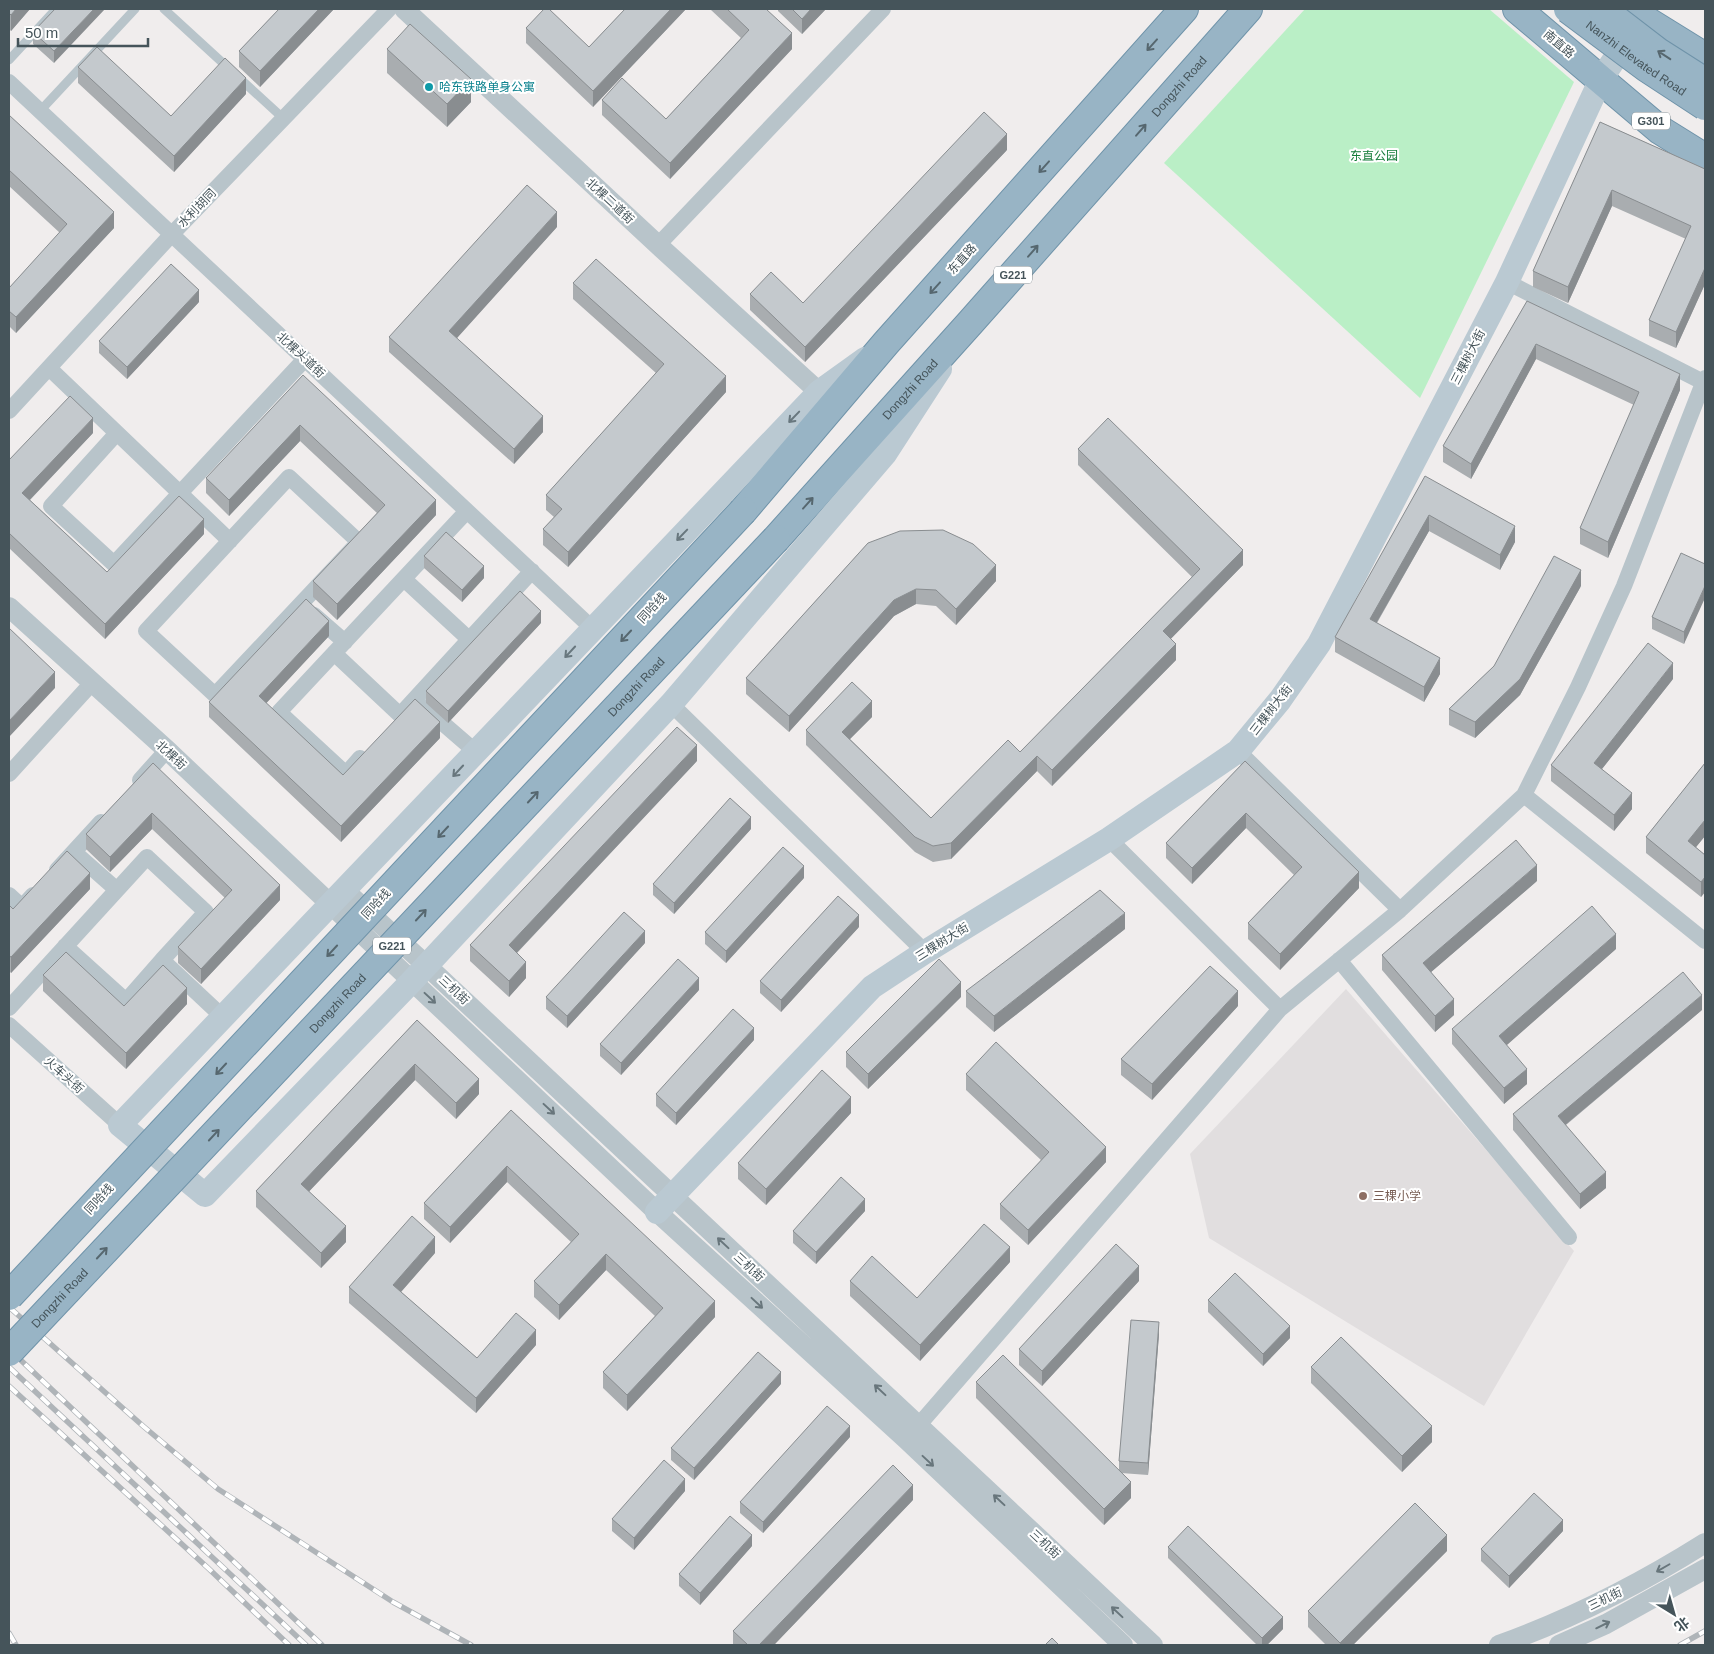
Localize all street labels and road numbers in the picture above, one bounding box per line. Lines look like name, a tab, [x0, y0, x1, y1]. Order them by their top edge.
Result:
street label: Nanzhi Elevated Road	[1583, 18, 1689, 99]
street label: 南直路	[1541, 27, 1577, 61]
street label: Dongzhi Road	[1149, 53, 1210, 120]
road number: G301	[1632, 112, 1670, 130]
street label: 北棵二道街	[583, 175, 637, 227]
street label: 水利胡同	[175, 186, 219, 230]
street label: 东直路	[945, 241, 979, 277]
road number: G221	[994, 266, 1032, 284]
street label: 三棵树大街	[1448, 327, 1488, 387]
street label: 北棵头道街	[274, 329, 328, 381]
street label: Dongzhi Road	[880, 356, 941, 422]
street label: 同哈线	[635, 590, 669, 626]
street label: Dongzhi Road	[605, 655, 667, 720]
street label: 三棵树大街	[1247, 682, 1295, 738]
street label: 北棵街	[153, 738, 189, 772]
street label: 同哈线	[359, 886, 393, 922]
street label: 三棵树大街	[913, 920, 971, 964]
road number: G221	[373, 938, 411, 954]
street label: Dongzhi Road	[306, 971, 369, 1036]
street label: 三机街	[436, 973, 472, 1007]
street label: 火车头街	[41, 1054, 87, 1096]
street label: 同哈线	[82, 1181, 116, 1217]
street label: 三机街	[731, 1250, 767, 1284]
street label: Dongzhi Road	[29, 1266, 91, 1331]
street label: 三机街	[1027, 1527, 1063, 1561]
street label: 三机街	[1586, 1585, 1624, 1613]

